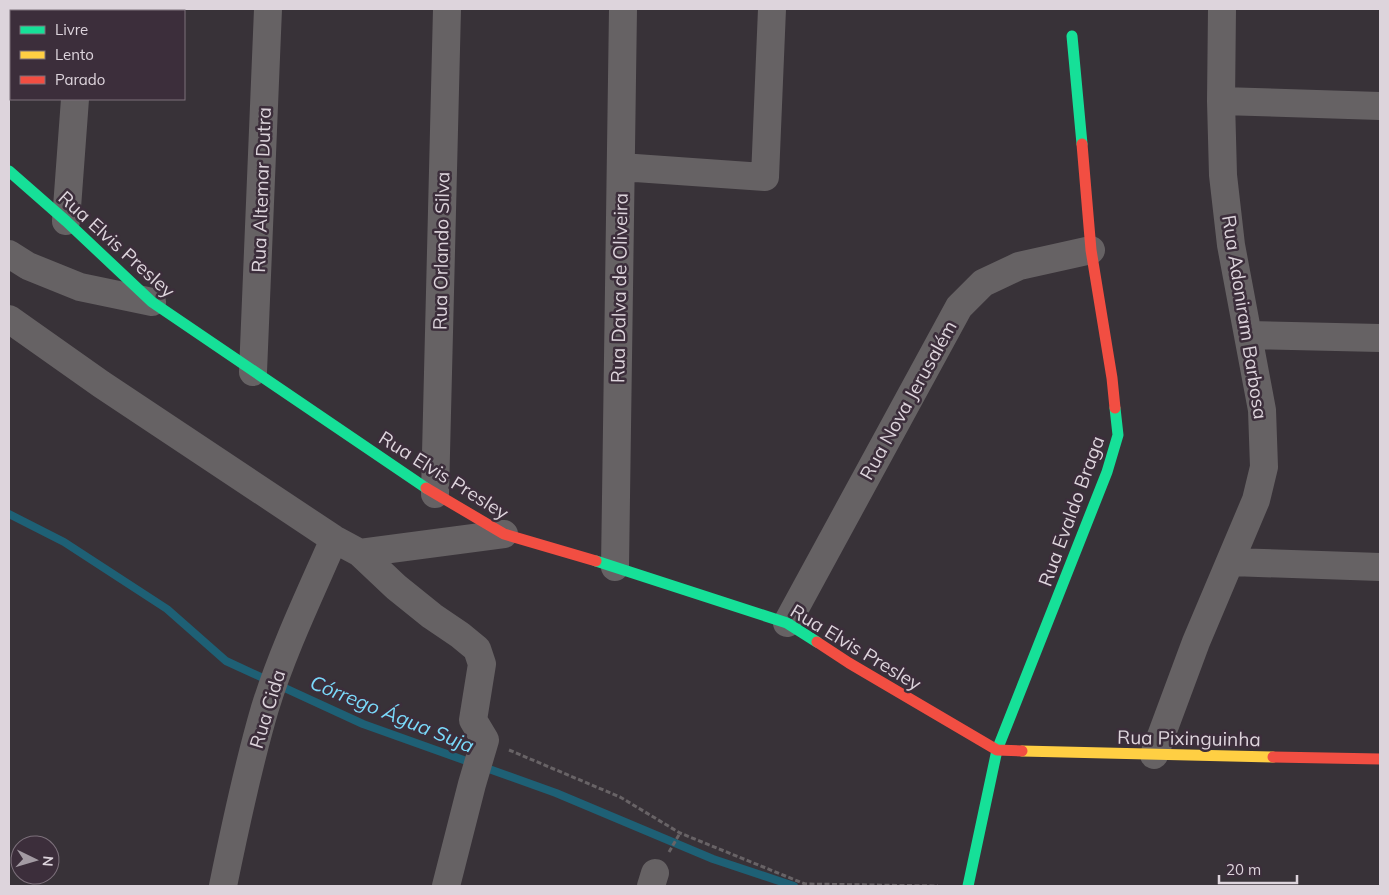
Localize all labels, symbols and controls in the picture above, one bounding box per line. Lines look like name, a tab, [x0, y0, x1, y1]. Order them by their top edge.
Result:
legend	[10, 10, 185, 100]
text: Livre	[55, 20, 88, 39]
text: Lento	[55, 45, 94, 64]
text: Parado	[55, 70, 105, 89]
street label: Rua Altemar Dutra	[246, 107, 276, 273]
street label: Rua Orlando Silva	[428, 172, 454, 330]
street label: Rua Elvis Presley	[54, 185, 180, 303]
street label: Rua Dalva de Oliveira	[605, 193, 633, 383]
street label: Rua Adoniram Barbosa	[1217, 213, 1273, 421]
street label: Rua Nova Jerusalém	[854, 316, 962, 484]
street label: Rua Elvis Presley	[375, 425, 513, 525]
street label: Rua Evaldo Braga	[1033, 432, 1109, 590]
street label: Rua Elvis Presley	[786, 598, 926, 696]
street label: Rua Cida	[244, 667, 290, 751]
water label: Córrego Água Suja	[307, 669, 478, 758]
street label: Rua Pixinguinha	[1117, 725, 1261, 751]
north arrow	[10, 835, 60, 885]
scale bar	[1219, 852, 1296, 884]
text: N	[39, 855, 57, 867]
text: 20 m	[1226, 860, 1261, 879]

